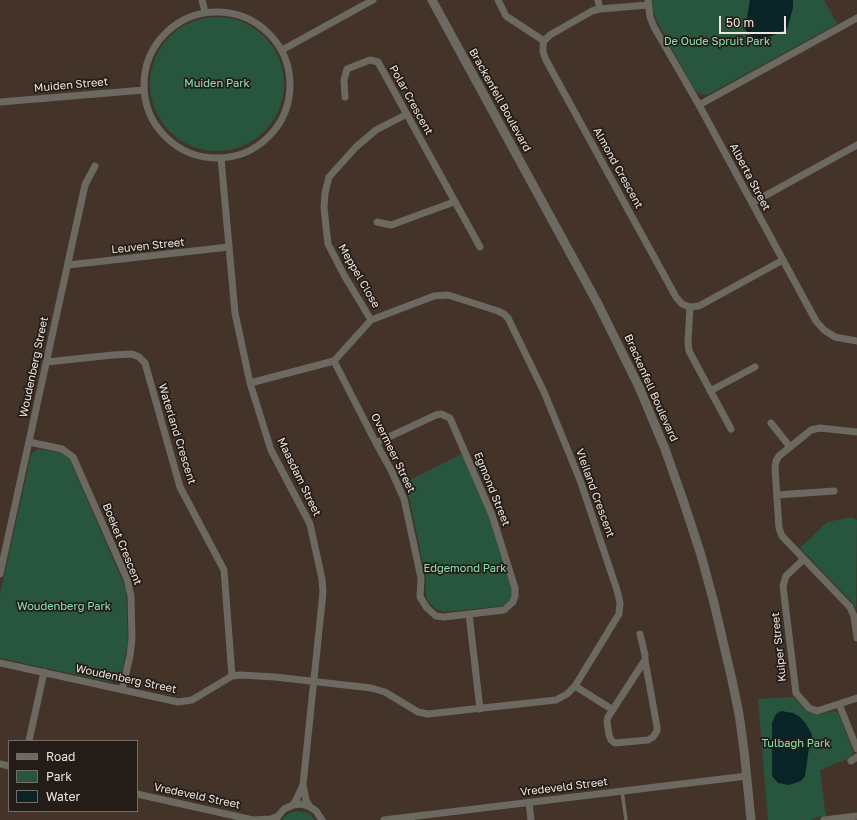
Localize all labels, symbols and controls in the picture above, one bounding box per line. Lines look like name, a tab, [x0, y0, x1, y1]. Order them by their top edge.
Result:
scale bar	[721, 8, 788, 34]
text: 50 m	[726, 15, 754, 30]
park label: De Oude Spruit Park	[664, 35, 770, 49]
street label: Brackenfell Boulevard	[466, 46, 534, 154]
street label: Polar Crescent	[386, 63, 436, 137]
street label: Muiden Street	[33, 75, 109, 95]
park label: Muiden Park	[184, 77, 250, 91]
street label: Almond Crescent	[590, 125, 646, 211]
street label: Alberta Street	[727, 141, 773, 213]
street label: Leuven Street	[111, 236, 185, 256]
street label: Meppel Close	[335, 242, 383, 310]
street label: Woudenberg Street	[17, 315, 51, 419]
street label: Brackenfell Boulevard	[621, 332, 681, 444]
street label: Waterland Crescent	[155, 382, 199, 486]
street label: Overmeer Street	[368, 411, 418, 495]
street label: Maasdam Street	[274, 436, 324, 518]
street label: Vleiland Crescent	[573, 447, 617, 539]
street label: Egmond Street	[471, 450, 513, 528]
street label: Boeket Crescent	[100, 501, 144, 587]
park label: Edgemond Park	[424, 562, 506, 576]
park label: Woudenberg Park	[17, 600, 111, 614]
street label: Kuiper Street	[769, 612, 789, 682]
street label: Woudenberg Street	[74, 662, 178, 696]
park label: Tulbagh Park	[761, 737, 831, 751]
legend	[8, 740, 138, 812]
text: Road	[46, 749, 75, 764]
text: Park	[46, 769, 72, 784]
street label: Vredeveld Street	[519, 775, 609, 799]
street label: Vredeveld Street	[152, 780, 242, 812]
text: Water	[46, 789, 80, 804]

